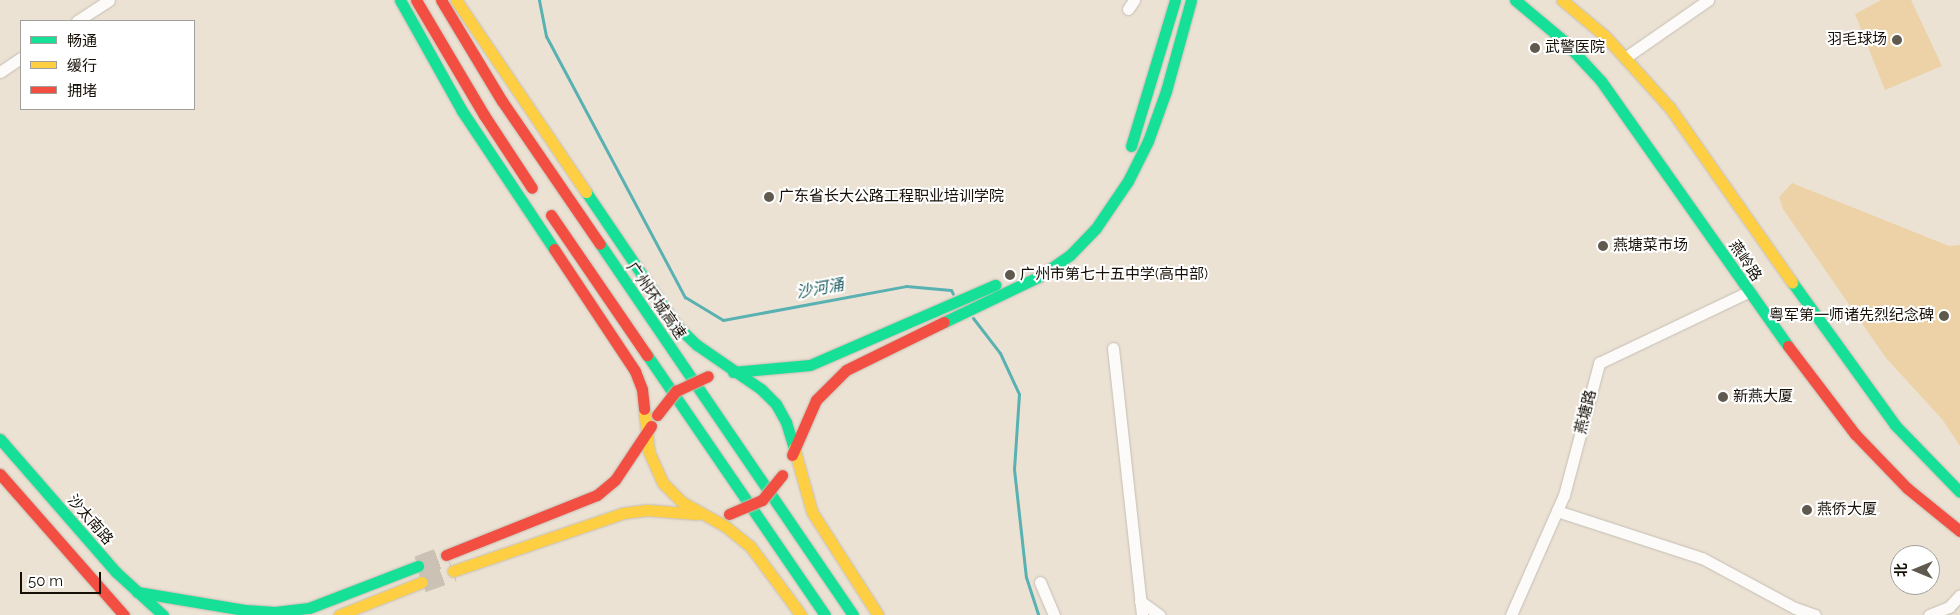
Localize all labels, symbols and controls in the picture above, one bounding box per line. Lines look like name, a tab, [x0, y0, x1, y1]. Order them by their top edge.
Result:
legend	[20, 20, 195, 110]
place label: 羽毛球场	[1827, 31, 1887, 49]
text: 畅通	[67, 32, 97, 50]
marker: 羽毛球场	[1891, 34, 1903, 46]
place label: 武警医院	[1545, 39, 1605, 57]
marker: 武警医院	[1529, 42, 1541, 54]
text: 缓行	[67, 57, 97, 75]
text: 拥堵	[67, 82, 97, 100]
place label: 广东省长大公路工程职业培训学院	[779, 188, 1004, 206]
marker: 广东省长大公路工程职业培训学院	[763, 191, 775, 203]
place label: 燕塘菜市场	[1613, 237, 1688, 255]
street label: 燕岭路	[1725, 237, 1765, 285]
marker: 燕塘菜市场	[1597, 240, 1609, 252]
street label: 广州环城高速	[623, 259, 689, 343]
place label: 广州市第七十五中学(高中部)	[1020, 266, 1208, 284]
marker: 广州市第七十五中学(高中部)	[1004, 269, 1016, 281]
water label: 沙河涌	[795, 275, 845, 303]
place label: 粤军第一师诸先烈纪念碑	[1769, 307, 1934, 325]
marker: 粤军第一师诸先烈纪念碑	[1938, 310, 1950, 322]
street label: 燕塘路	[1572, 388, 1600, 436]
place label: 新燕大厦	[1733, 388, 1793, 406]
marker: 新燕大厦	[1717, 391, 1729, 403]
street label: 沙太南路	[64, 491, 116, 549]
place label: 燕侨大厦	[1817, 501, 1877, 519]
marker: 燕侨大厦	[1801, 504, 1813, 516]
north arrow	[1890, 545, 1940, 595]
scale bar	[22, 562, 104, 594]
text: 北	[1893, 563, 1909, 577]
text: 50 m	[28, 572, 63, 590]

